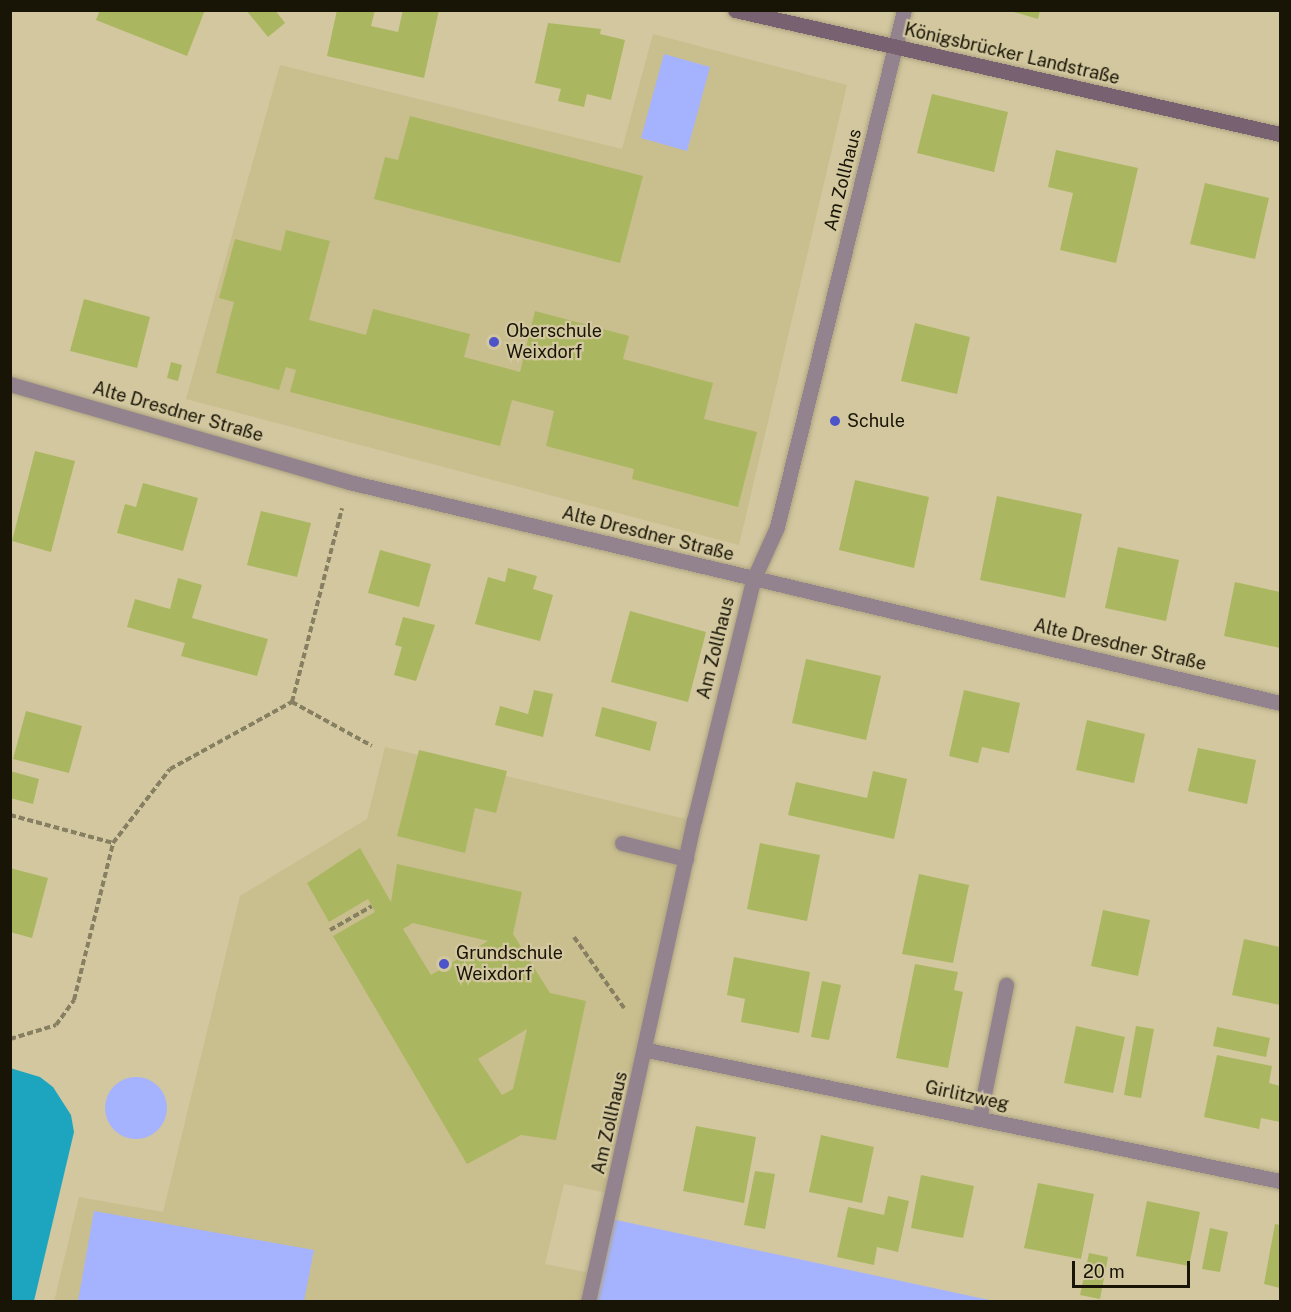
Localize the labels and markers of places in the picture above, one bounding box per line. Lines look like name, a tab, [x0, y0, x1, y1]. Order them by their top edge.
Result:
place label: Oberschule Weixdorf	[506, 321, 602, 364]
marker: Oberschule Weixdorf	[487, 335, 501, 349]
place label: Schule	[847, 410, 905, 432]
marker: Schule	[828, 414, 842, 428]
place label: Grundschule Weixdorf	[456, 943, 563, 986]
marker: Grundschule Weixdorf	[437, 957, 451, 971]

